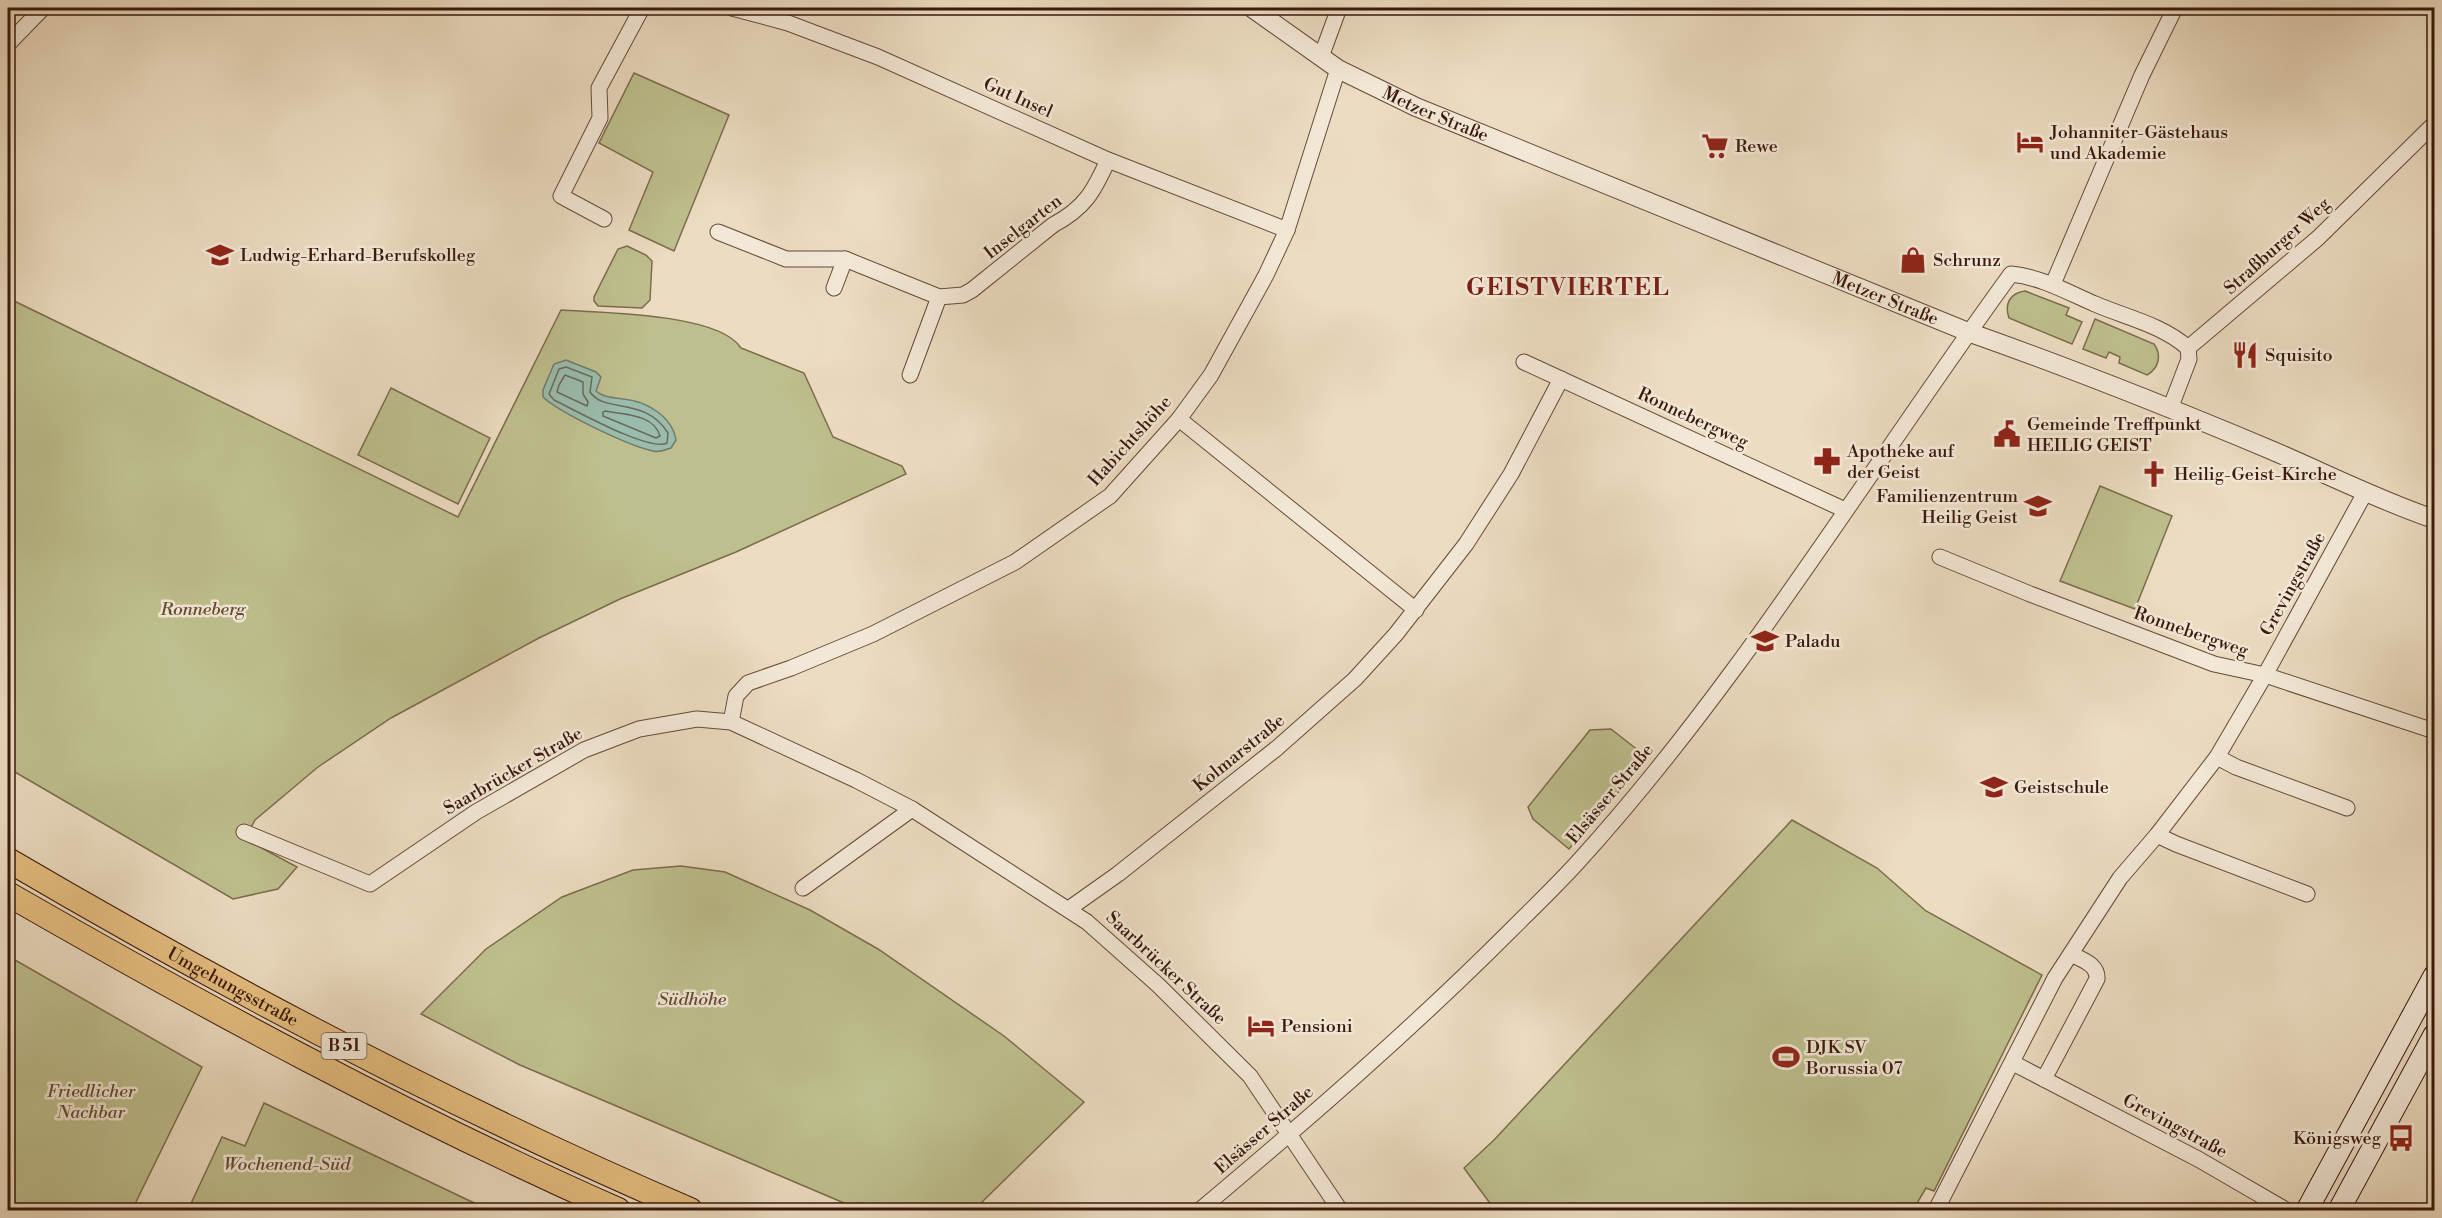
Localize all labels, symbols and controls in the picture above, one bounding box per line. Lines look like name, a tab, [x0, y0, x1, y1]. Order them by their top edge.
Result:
street label: Gut Insel	[980, 73, 1057, 124]
street label: Metzer Straße	[1379, 81, 1492, 147]
place label: Johanniter-Gästehaus und Akademie	[2049, 121, 2228, 165]
hotel icon: Johanniter-Gästehaus und Akademie	[2015, 127, 2045, 157]
supermarket icon: Rewe	[1700, 131, 1730, 161]
place label: Rewe	[1735, 135, 1778, 158]
street label: Inselgarten	[979, 189, 1067, 265]
street label: Straßburger Weg	[2219, 192, 2335, 300]
school or university icon: Ludwig-Erhard-Berufskolleg	[205, 240, 235, 270]
place label: Ludwig-Erhard-Berufskolleg	[240, 244, 476, 267]
shop icon: Schrunz	[1898, 245, 1928, 275]
place label: Schrunz	[1933, 249, 2001, 272]
street label: Metzer Straße	[1828, 266, 1942, 330]
district label: GEISTVIERTEL	[1466, 273, 1670, 303]
restaurant icon: Squisito	[2230, 340, 2260, 370]
place label: Squisito	[2265, 344, 2333, 367]
street label: Ronnebergweg	[1634, 382, 1753, 454]
street label: Habichtshöhe	[1083, 391, 1177, 491]
place label: Gemeinde Treffpunkt HEILIG GEIST	[2027, 413, 2202, 457]
public building icon: Gemeinde Treffpunkt HEILIG GEIST	[1992, 419, 2022, 449]
place label: Apotheke auf der Geist	[1846, 440, 1956, 484]
pharmacy icon: Apotheke auf der Geist	[1812, 446, 1842, 476]
church icon: Heilig-Geist-Kirche	[2139, 459, 2169, 489]
place label: Heilig-Geist-Kirche	[2174, 463, 2337, 486]
place label: Familienzentrum Heilig Geist	[1876, 485, 2019, 529]
school or university icon: Familienzentrum Heilig Geist	[2023, 491, 2053, 521]
street label: Grevingstraße	[2255, 528, 2331, 640]
park label: Ronneberg	[160, 598, 246, 621]
street label: Ronnebergweg	[2131, 602, 2252, 663]
school or university icon: Paladu	[1750, 626, 1780, 656]
place label: Paladu	[1785, 630, 1841, 653]
street label: Kolmarstraße	[1188, 709, 1290, 797]
street label: Saarbrücker Straße	[439, 722, 587, 820]
street label: Elsässer Straße	[1561, 739, 1659, 849]
school or university icon: Geistschule	[1979, 772, 2009, 802]
place label: Geistschule	[2014, 776, 2109, 799]
street label: Saarbrücker Straße	[1101, 906, 1231, 1030]
street label: Umgehungsstraße	[163, 942, 302, 1032]
park label: Südhöhe	[658, 988, 727, 1011]
hotel icon: Pensioni	[1246, 1011, 1276, 1041]
place label: Pensioni	[1281, 1015, 1353, 1038]
road number: B 51	[322, 1033, 366, 1059]
place label: DJK SV Borussia 07	[1805, 1036, 1903, 1080]
sports icon: DJK SV Borussia 07	[1771, 1042, 1801, 1072]
park label: Friedlicher Nachbar	[47, 1080, 136, 1124]
street label: Elsässer Straße	[1210, 1081, 1318, 1179]
street label: Grevingstraße	[2119, 1089, 2231, 1163]
bus stop icon: Königsweg	[2386, 1123, 2416, 1153]
place label: Königsweg	[2293, 1127, 2382, 1150]
park label: Wochenend-Süd	[224, 1153, 351, 1176]

